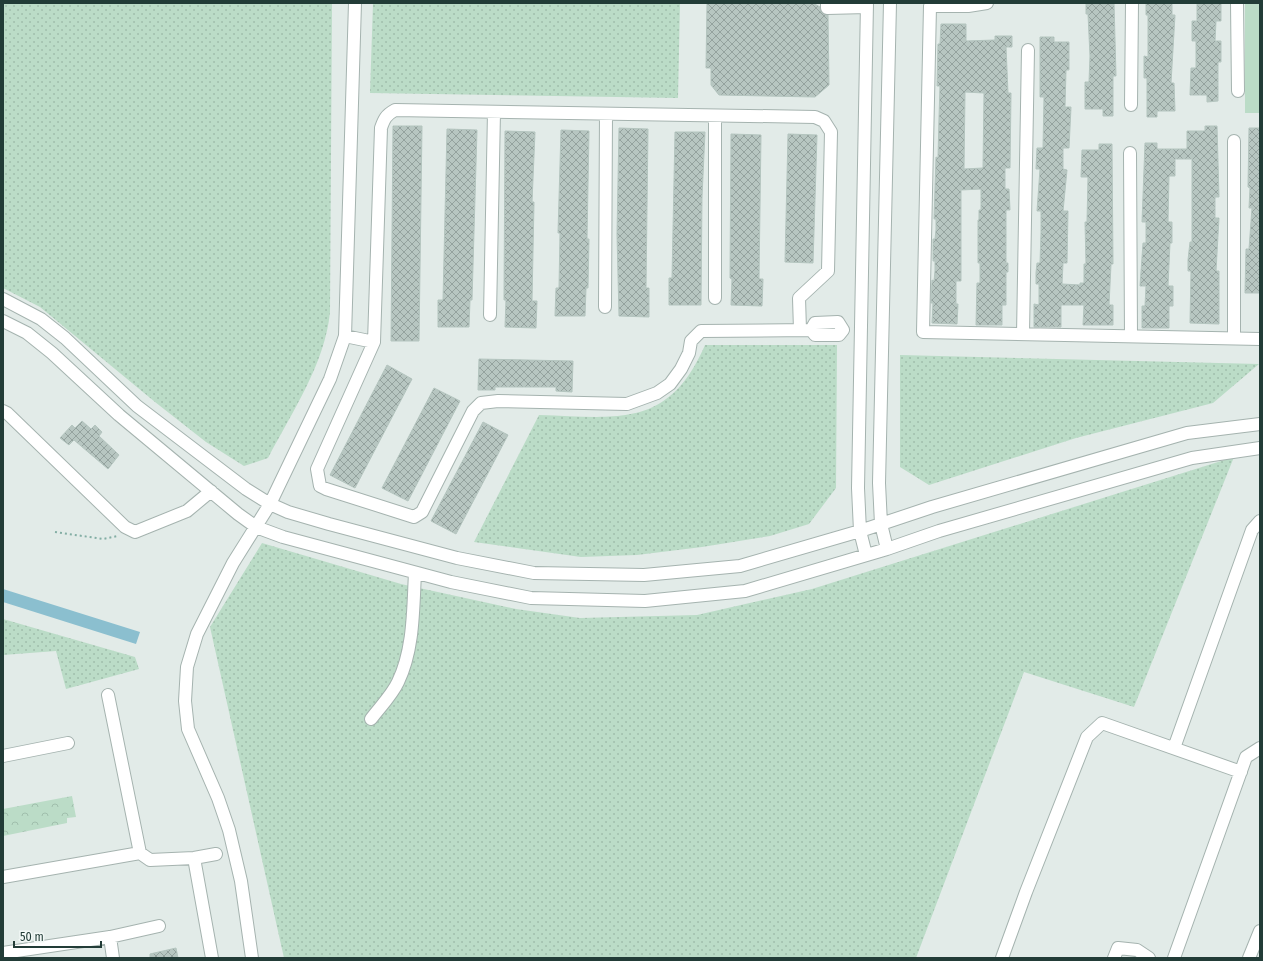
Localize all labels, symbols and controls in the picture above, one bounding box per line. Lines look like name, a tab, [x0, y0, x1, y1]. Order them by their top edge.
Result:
scale bar	[14, 923, 101, 949]
text: 50 m	[20, 930, 44, 944]

